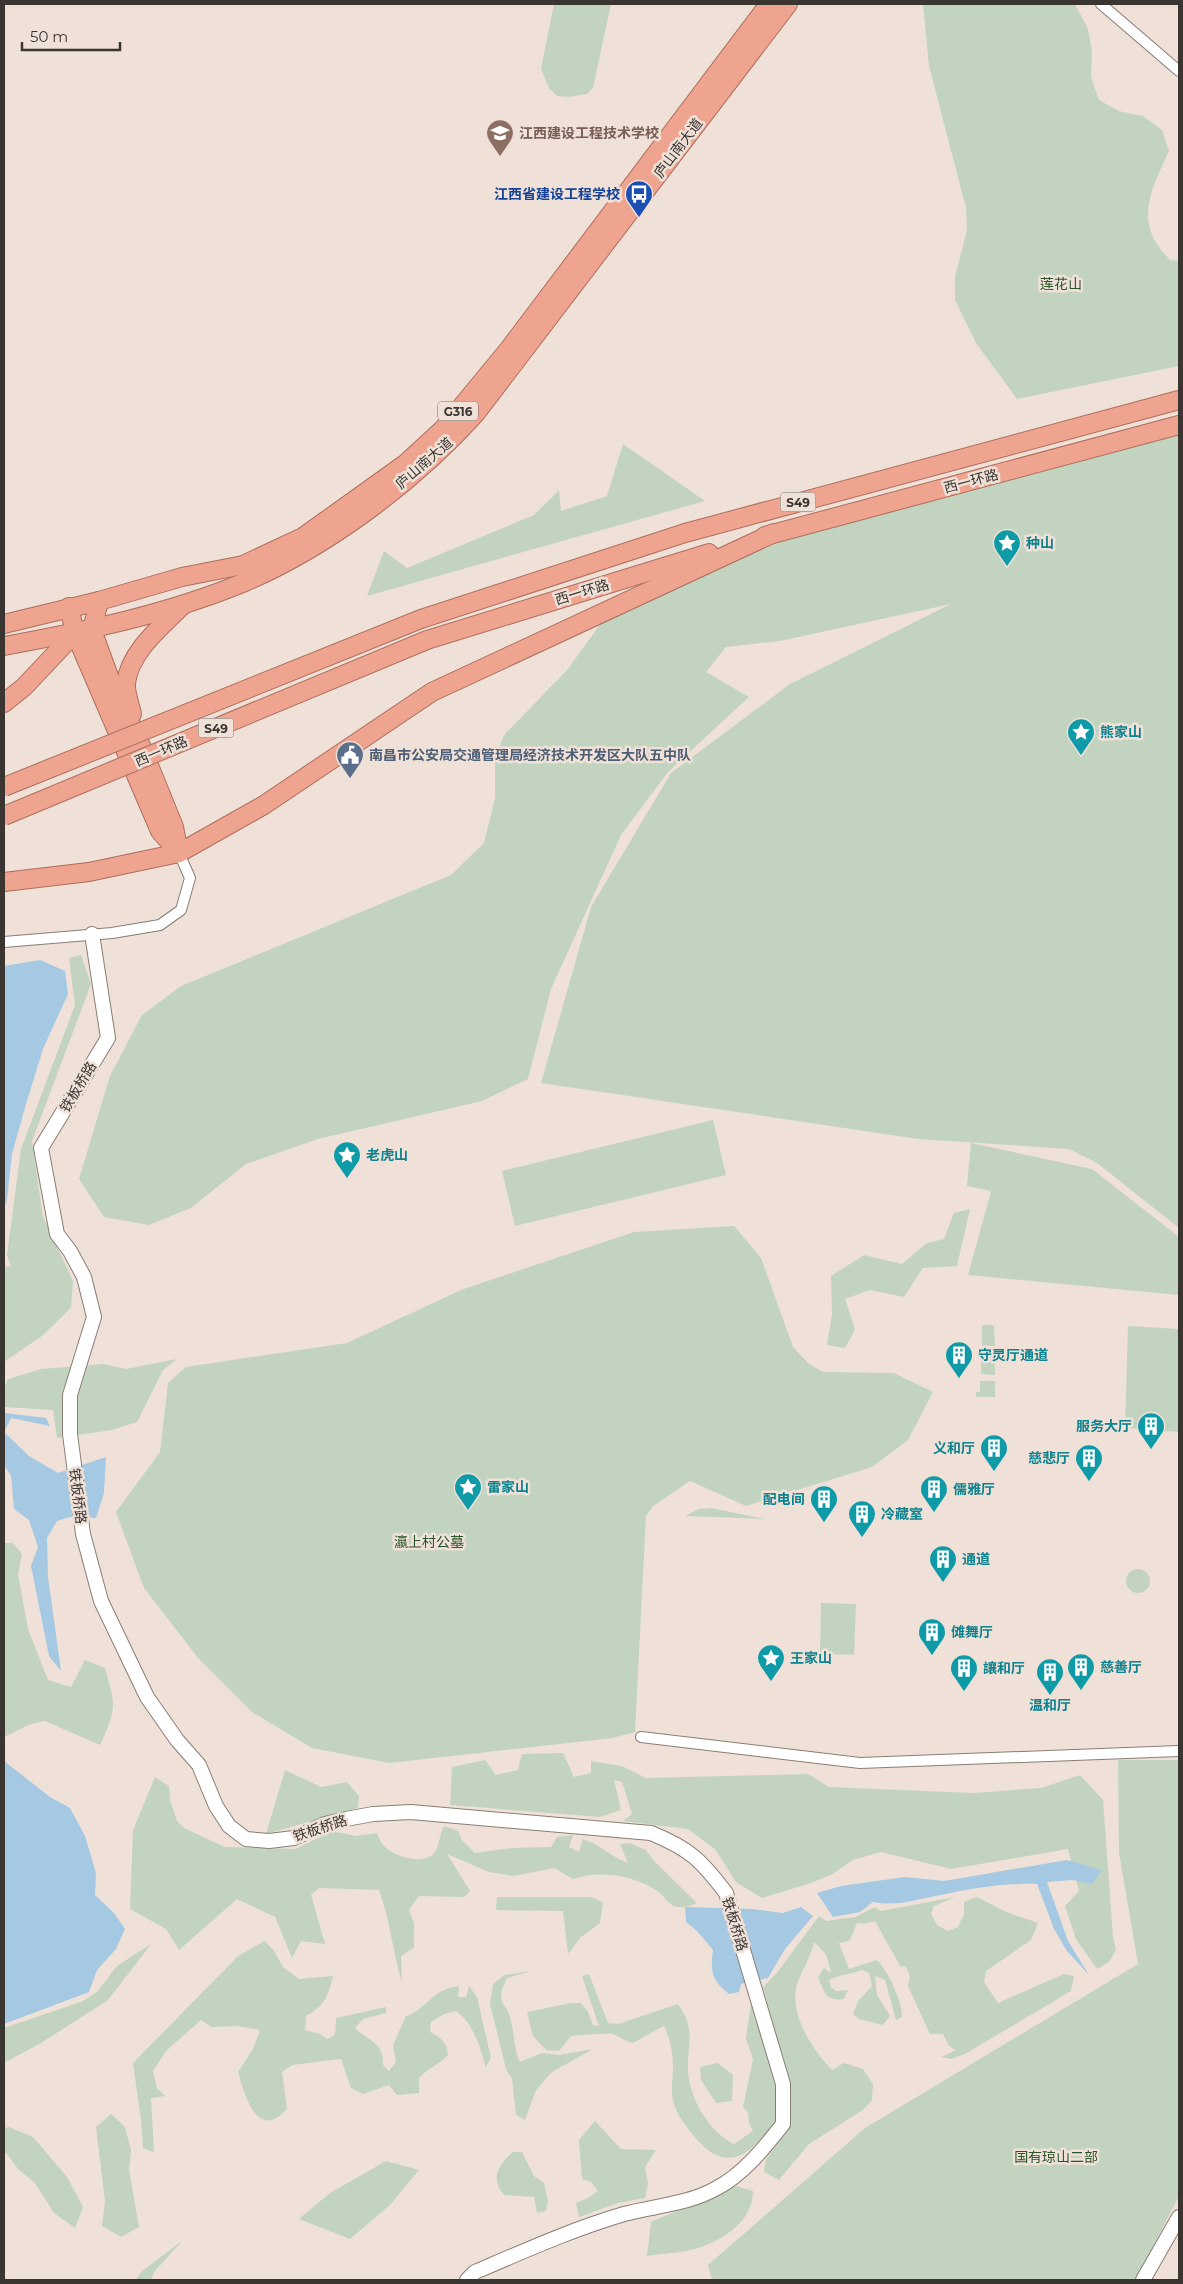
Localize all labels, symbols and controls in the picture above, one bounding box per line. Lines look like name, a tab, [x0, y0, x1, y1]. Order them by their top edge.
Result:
scale bar	[22, 20, 120, 52]
text: 50 m	[30, 27, 68, 46]
street label: 庐山南大道	[650, 115, 706, 181]
school or university icon: 江西建设工程技术学校	[485, 118, 515, 157]
place label: 江西建设工程技术学校	[519, 124, 659, 142]
bus stop icon: 江西省建设工程学校	[624, 179, 654, 218]
place label: 江西省建设工程学校	[494, 185, 620, 203]
park label: 莲花山	[1040, 275, 1082, 293]
road number: G316	[438, 402, 478, 421]
street label: 庐山南大道	[392, 433, 456, 493]
street label: 西一环路	[942, 465, 1000, 497]
road number: S49	[780, 492, 816, 512]
place icon: 种山	[992, 528, 1022, 567]
place label: 种山	[1026, 534, 1054, 552]
street label: 西一环路	[553, 575, 611, 609]
place icon: 熊家山	[1066, 717, 1096, 756]
road number: S49	[198, 718, 234, 738]
place label: 熊家山	[1100, 723, 1142, 741]
street label: 西一环路	[132, 732, 190, 770]
public building icon: 南昌市公安局交通管理局经济技术开发区大队五中队	[335, 740, 365, 779]
place label: 南昌市公安局交通管理局经济技术开发区大队五中队	[369, 746, 691, 764]
street label: 铁板桥路	[56, 1058, 100, 1116]
place icon: 老虎山	[332, 1140, 362, 1179]
place label: 老虎山	[366, 1146, 408, 1164]
building icon: 守灵厅通道	[944, 1340, 974, 1379]
place label: 守灵厅通道	[978, 1346, 1048, 1364]
building icon: 服务大厅	[1136, 1411, 1166, 1450]
place label: 服务大厅	[1076, 1417, 1132, 1435]
building icon: 义和厅	[979, 1433, 1009, 1472]
place label: 义和厅	[933, 1439, 975, 1457]
building icon: 慈悲厅	[1074, 1443, 1104, 1482]
place label: 慈悲厅	[1028, 1449, 1070, 1467]
street label: 铁板桥路	[66, 1467, 90, 1525]
place icon: 雷家山	[453, 1472, 483, 1511]
building icon: 儒雅厅	[919, 1474, 949, 1513]
place label: 雷家山	[487, 1478, 529, 1496]
place label: 儒雅厅	[953, 1480, 995, 1498]
building icon: 配电间	[809, 1484, 839, 1523]
place label: 配电间	[763, 1490, 805, 1508]
building icon: 冷藏室	[847, 1499, 877, 1538]
place label: 冷藏室	[881, 1505, 923, 1523]
park label: 瀛上村公墓	[394, 1533, 464, 1551]
building icon: 通道	[928, 1544, 958, 1583]
place label: 通道	[962, 1550, 990, 1568]
building icon: 傩舞厅	[917, 1617, 947, 1656]
place label: 傩舞厅	[951, 1623, 993, 1641]
place icon: 王家山	[756, 1643, 786, 1682]
place label: 王家山	[790, 1649, 832, 1667]
building icon: 慈善厅	[1066, 1652, 1096, 1691]
building icon: 讓和厅	[949, 1653, 979, 1692]
building icon: 温和厅	[1035, 1657, 1065, 1696]
place label: 慈善厅	[1100, 1658, 1142, 1676]
place label: 讓和厅	[983, 1659, 1025, 1677]
place label: 温和厅	[1029, 1696, 1071, 1714]
street label: 铁板桥路	[291, 1811, 349, 1845]
street label: 铁板桥路	[718, 1895, 752, 1953]
park label: 国有琼山二部	[1014, 2148, 1098, 2166]

